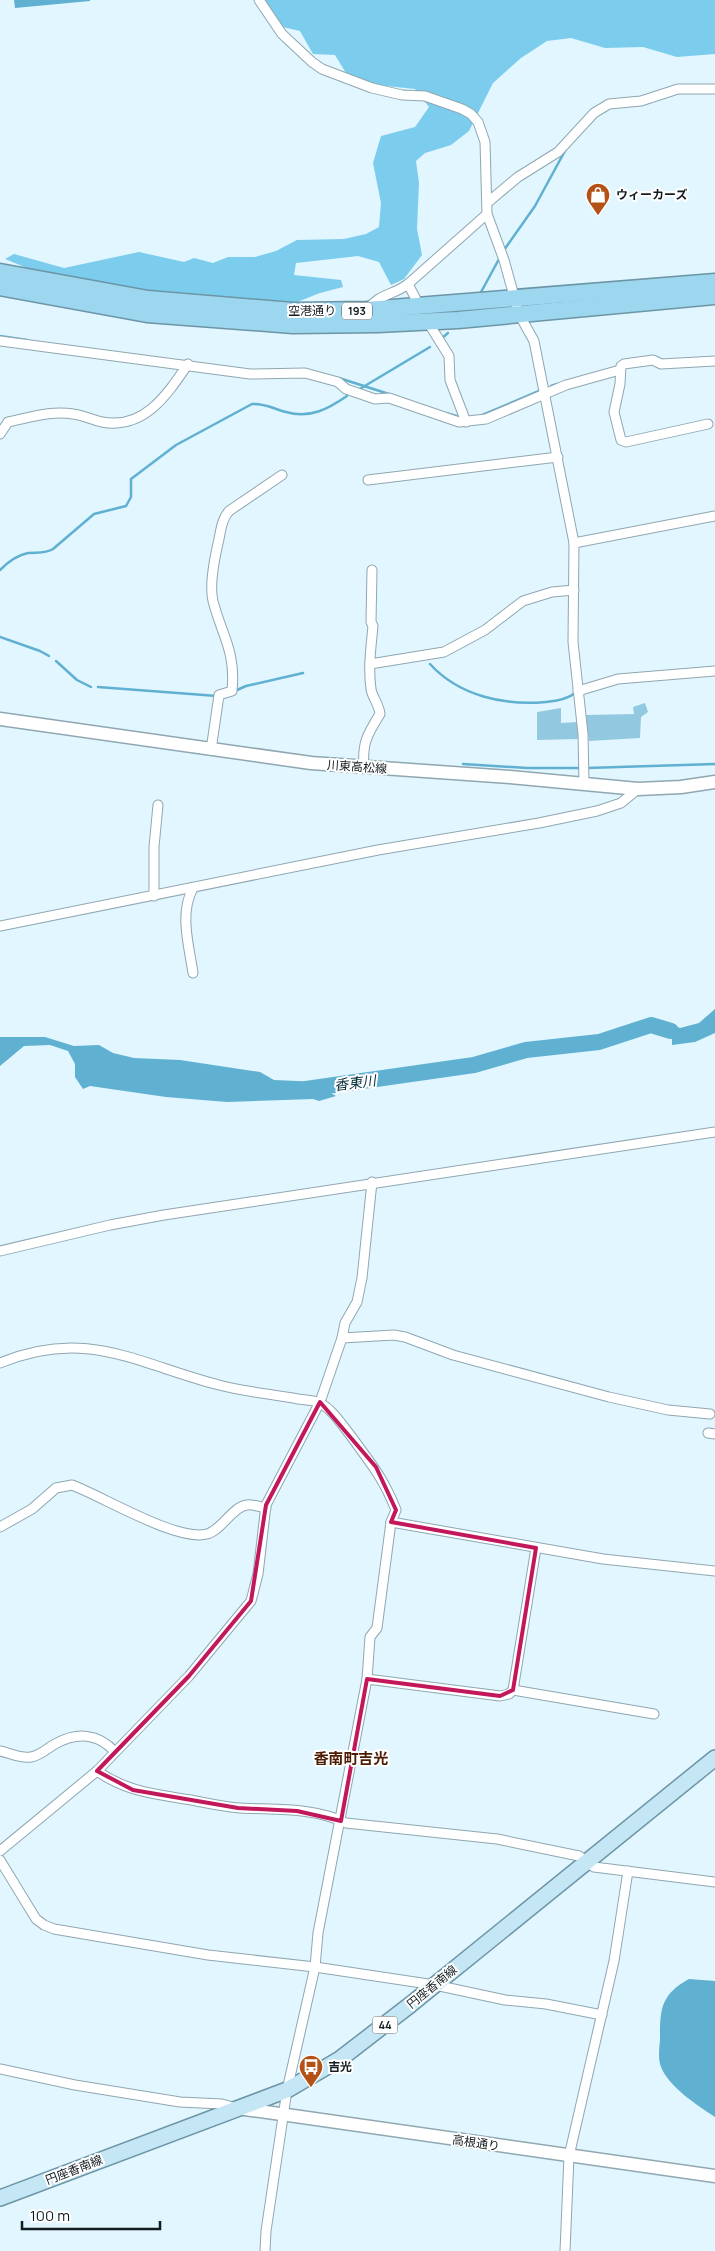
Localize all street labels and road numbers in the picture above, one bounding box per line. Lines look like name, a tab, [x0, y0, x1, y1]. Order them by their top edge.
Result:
street label: 空港通り	[288, 302, 336, 319]
road number: 193	[342, 302, 372, 320]
street label: 川東高松線	[327, 756, 388, 777]
street label: 円座香南線	[403, 1961, 460, 2012]
road number: 44	[372, 2016, 398, 2034]
street label: 高根通り	[451, 2131, 501, 2154]
street label: 円座香南線	[43, 2151, 105, 2188]

